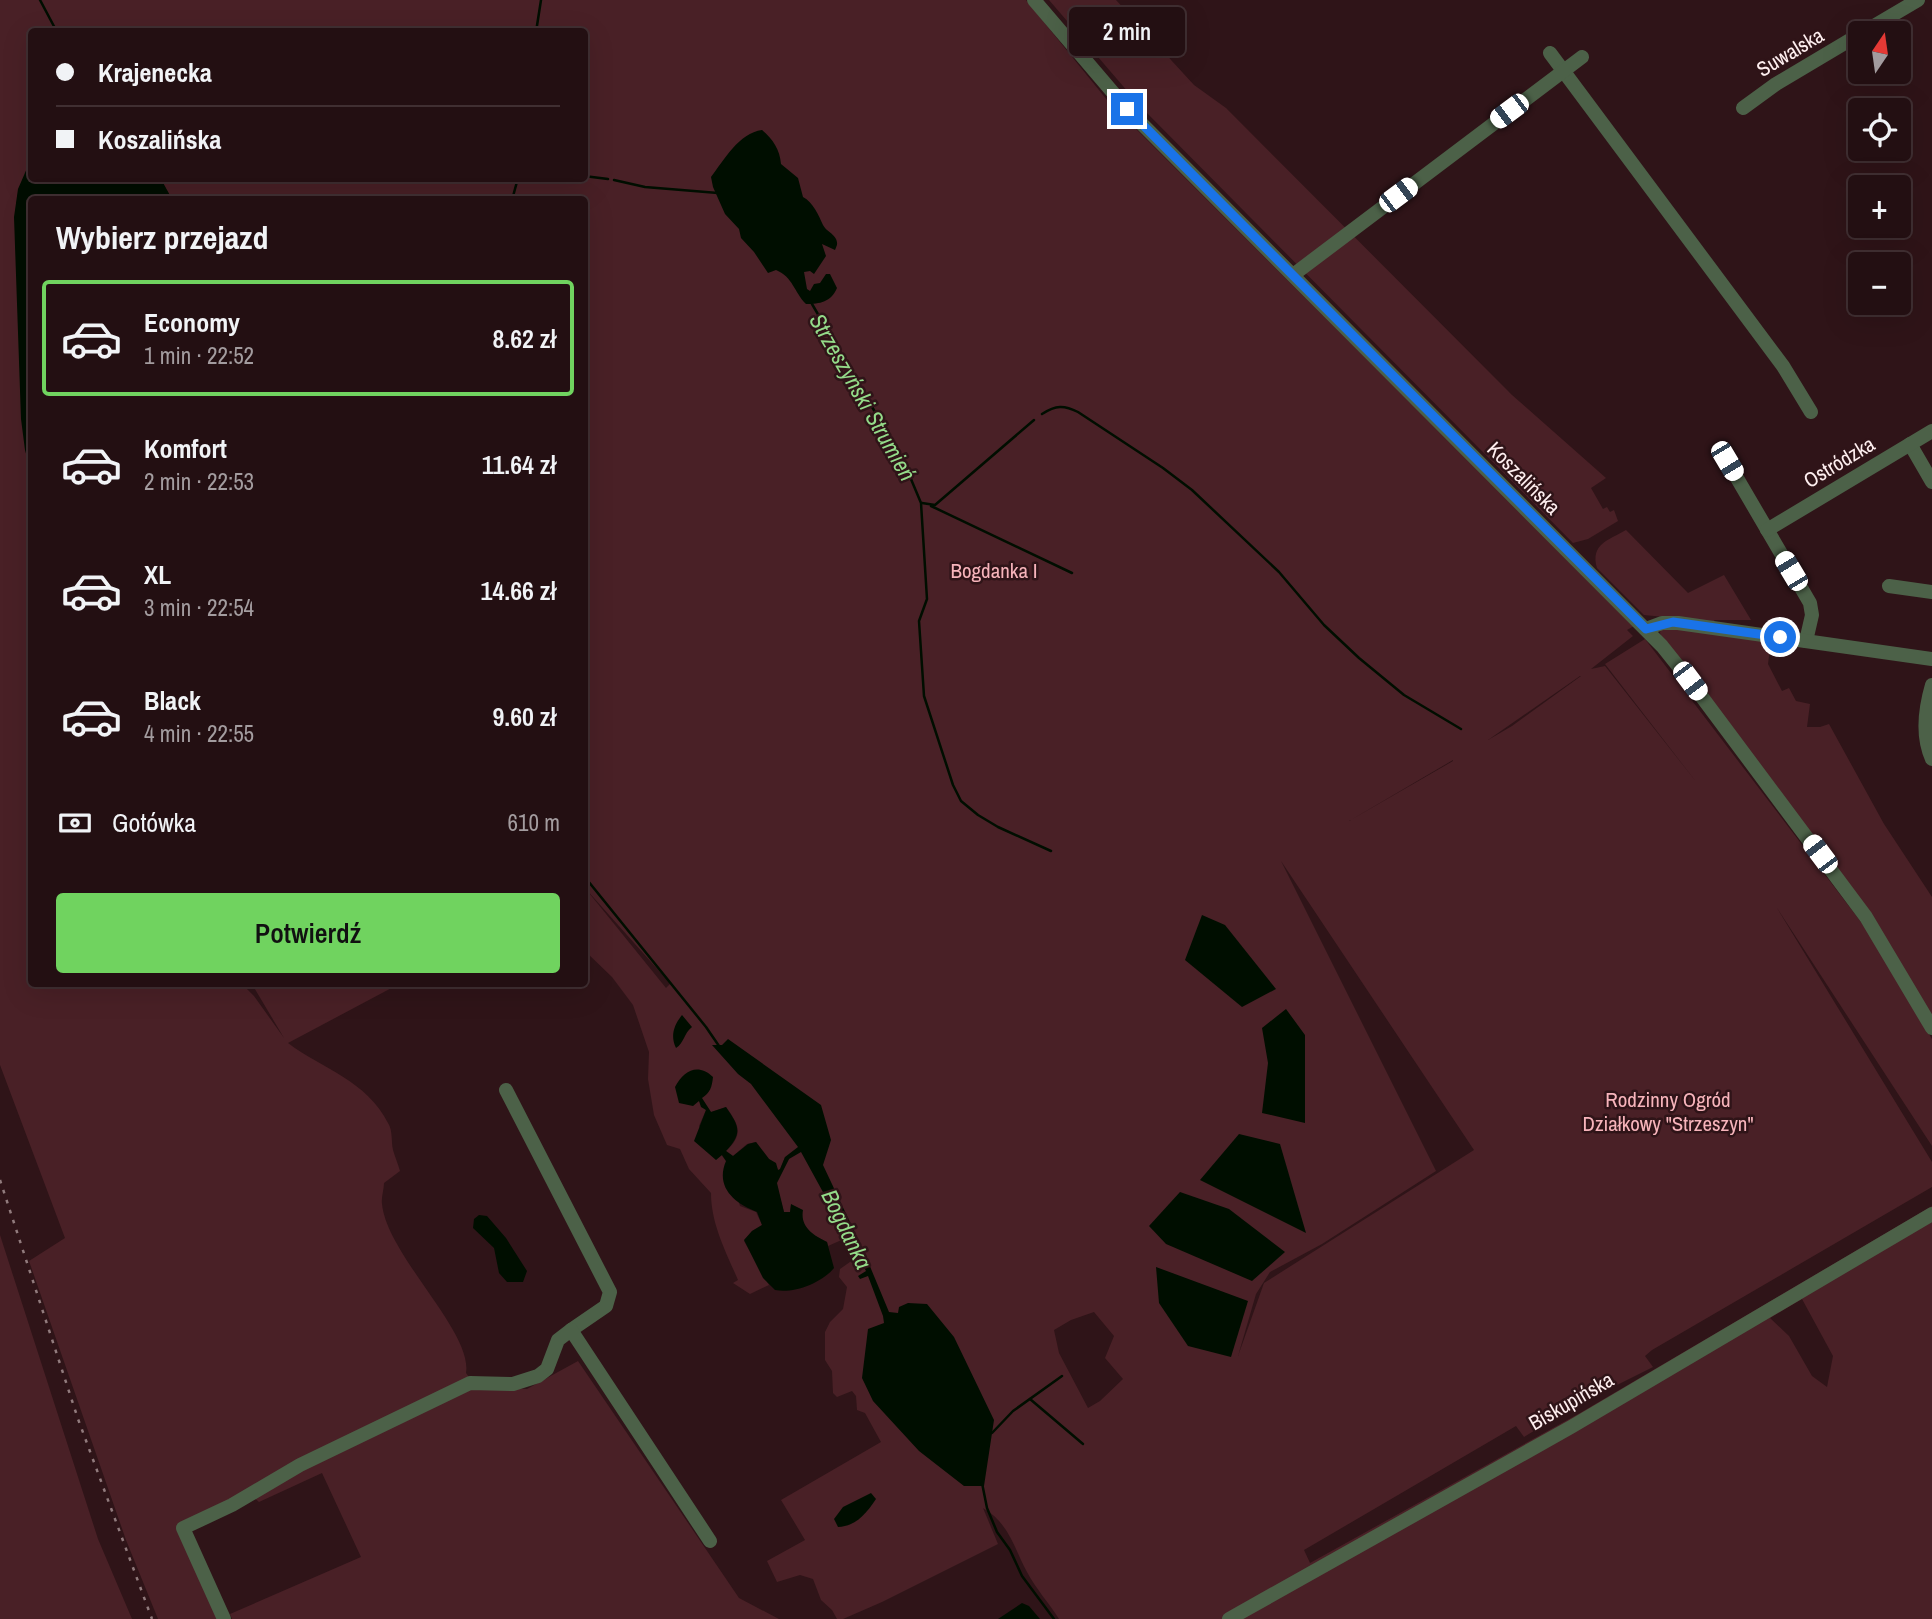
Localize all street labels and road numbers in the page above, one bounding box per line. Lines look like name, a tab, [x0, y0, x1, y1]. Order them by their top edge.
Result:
street label: Suwalska	[1751, 20, 1829, 83]
street label: Ostródzka	[1798, 429, 1880, 495]
street label: Koszalińska	[1481, 435, 1567, 521]
street label: Biskupińska	[1523, 1365, 1619, 1437]

